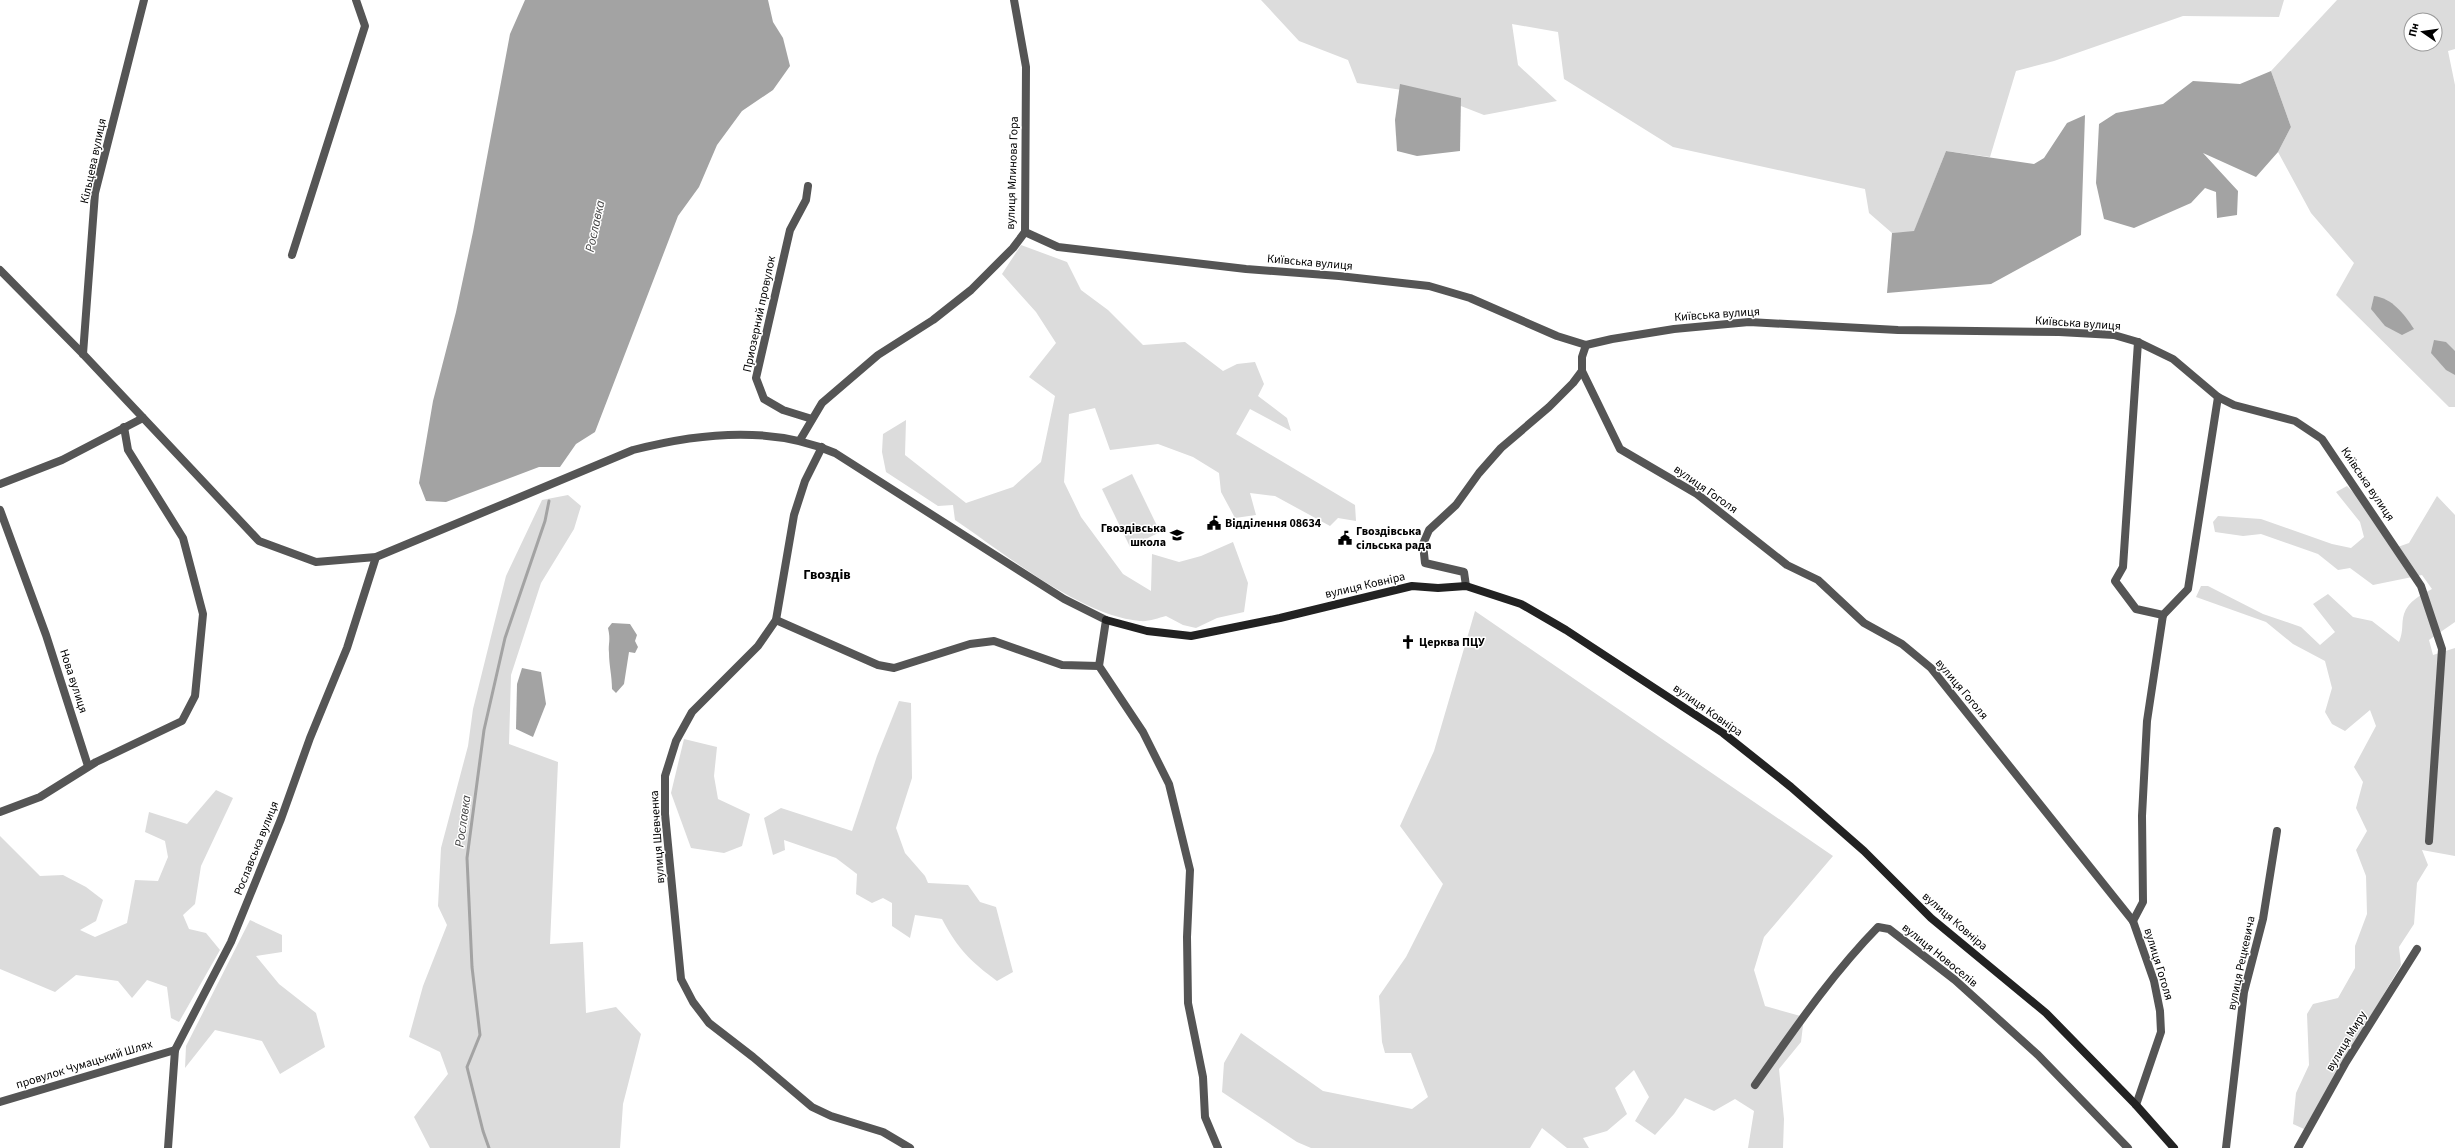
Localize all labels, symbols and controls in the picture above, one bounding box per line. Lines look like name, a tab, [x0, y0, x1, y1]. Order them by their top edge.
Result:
north arrow	[2403, 12, 2443, 52]
text: Пн	[2405, 21, 2423, 38]
street label: вулиця Млинова Гора	[1002, 116, 1023, 230]
street label: Кільцева вулиця	[76, 117, 111, 205]
water label: Рославка	[581, 199, 609, 254]
street label: Київська вулиця	[1266, 250, 1354, 275]
street label: Приозерний провулок	[739, 254, 780, 374]
street label: Київська вулиця	[1674, 303, 1761, 326]
street label: Київська вулиця	[2034, 312, 2121, 335]
street label: Київська вулиця	[2336, 444, 2399, 525]
street label: вулиця Гоголя	[1670, 461, 1741, 518]
public building icon: Відділення 08634	[1206, 515, 1222, 531]
place label: Відділення 08634	[1225, 515, 1322, 532]
place label: Гвоздівська школа	[1101, 520, 1166, 551]
place label: Гвоздівська сільська рада	[1356, 523, 1431, 554]
school or university icon: Гвоздівська школа	[1169, 527, 1185, 543]
public building icon: Гвоздівська сільська рада	[1337, 530, 1353, 546]
district label: Гвоздів	[803, 565, 851, 585]
street label: вулиця Ковніра	[1323, 568, 1407, 603]
church icon: Церква ПЦУ	[1400, 634, 1416, 650]
place label: Церква ПЦУ	[1419, 634, 1485, 651]
street label: Нова вулиця	[55, 647, 92, 715]
street label: вулиця Гоголя	[1931, 655, 1992, 723]
street label: вулиця Ковніра	[1669, 680, 1746, 741]
street label: вулиця Шевченка	[646, 790, 669, 884]
water label: Рославка	[450, 794, 476, 848]
street label: Рославська вулиця	[230, 798, 283, 898]
street label: вулиця Ковніра	[1918, 888, 1991, 955]
street label: вулиця Рецкевича	[2223, 914, 2260, 1012]
street label: вулиця Новоселів	[1898, 919, 1981, 991]
street label: вулиця Гоголя	[2139, 926, 2178, 1002]
street label: вулиця Миру	[2322, 1008, 2371, 1075]
street label: провулок Чумацький Шлях	[14, 1035, 155, 1093]

